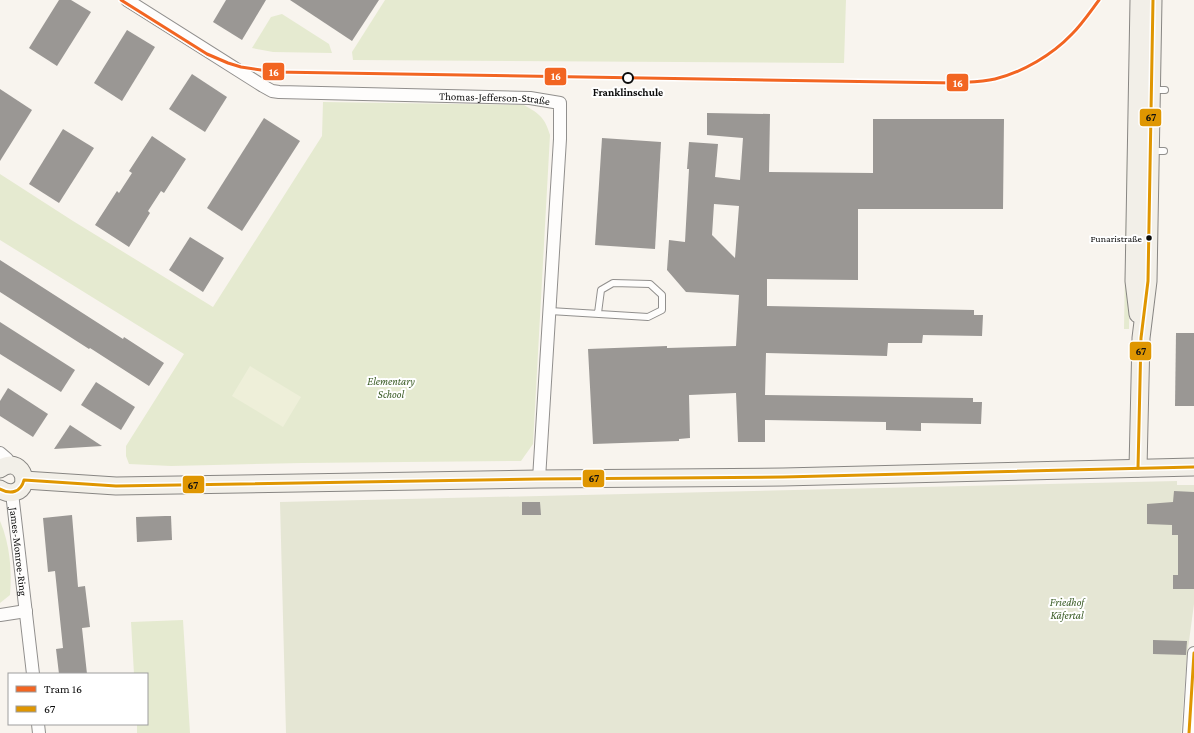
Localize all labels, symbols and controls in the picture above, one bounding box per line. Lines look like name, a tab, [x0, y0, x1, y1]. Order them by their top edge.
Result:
line badge: 16	[262, 62, 285, 81]
text: 16	[269, 66, 279, 78]
line badge: 16	[544, 67, 567, 86]
text: 16	[551, 70, 561, 82]
marker: Franklinschule	[622, 72, 634, 84]
line badge: 16	[946, 73, 969, 92]
text: 16	[953, 77, 963, 89]
place label: Franklinschule	[593, 86, 663, 98]
street label: Thomas-Jefferson-Straße	[439, 90, 551, 107]
line badge: 67	[1139, 108, 1162, 127]
text: 67	[1146, 111, 1156, 123]
place label: Funaristraße	[1091, 233, 1143, 244]
marker: Funaristraße	[1144, 233, 1154, 243]
line badge: 67	[1129, 341, 1152, 361]
text: 67	[1136, 345, 1146, 357]
park label: Elementary School	[367, 375, 415, 400]
line badge: 67	[582, 469, 605, 488]
text: 67	[589, 472, 599, 484]
line badge: 67	[182, 475, 205, 494]
text: 67	[188, 479, 198, 491]
street label: James-Monroe-Ring	[7, 506, 30, 597]
park label: Friedhof Käfertal	[1050, 596, 1086, 622]
legend	[8, 673, 148, 725]
text: Tram 16	[44, 682, 82, 696]
text: 67	[44, 702, 56, 716]

